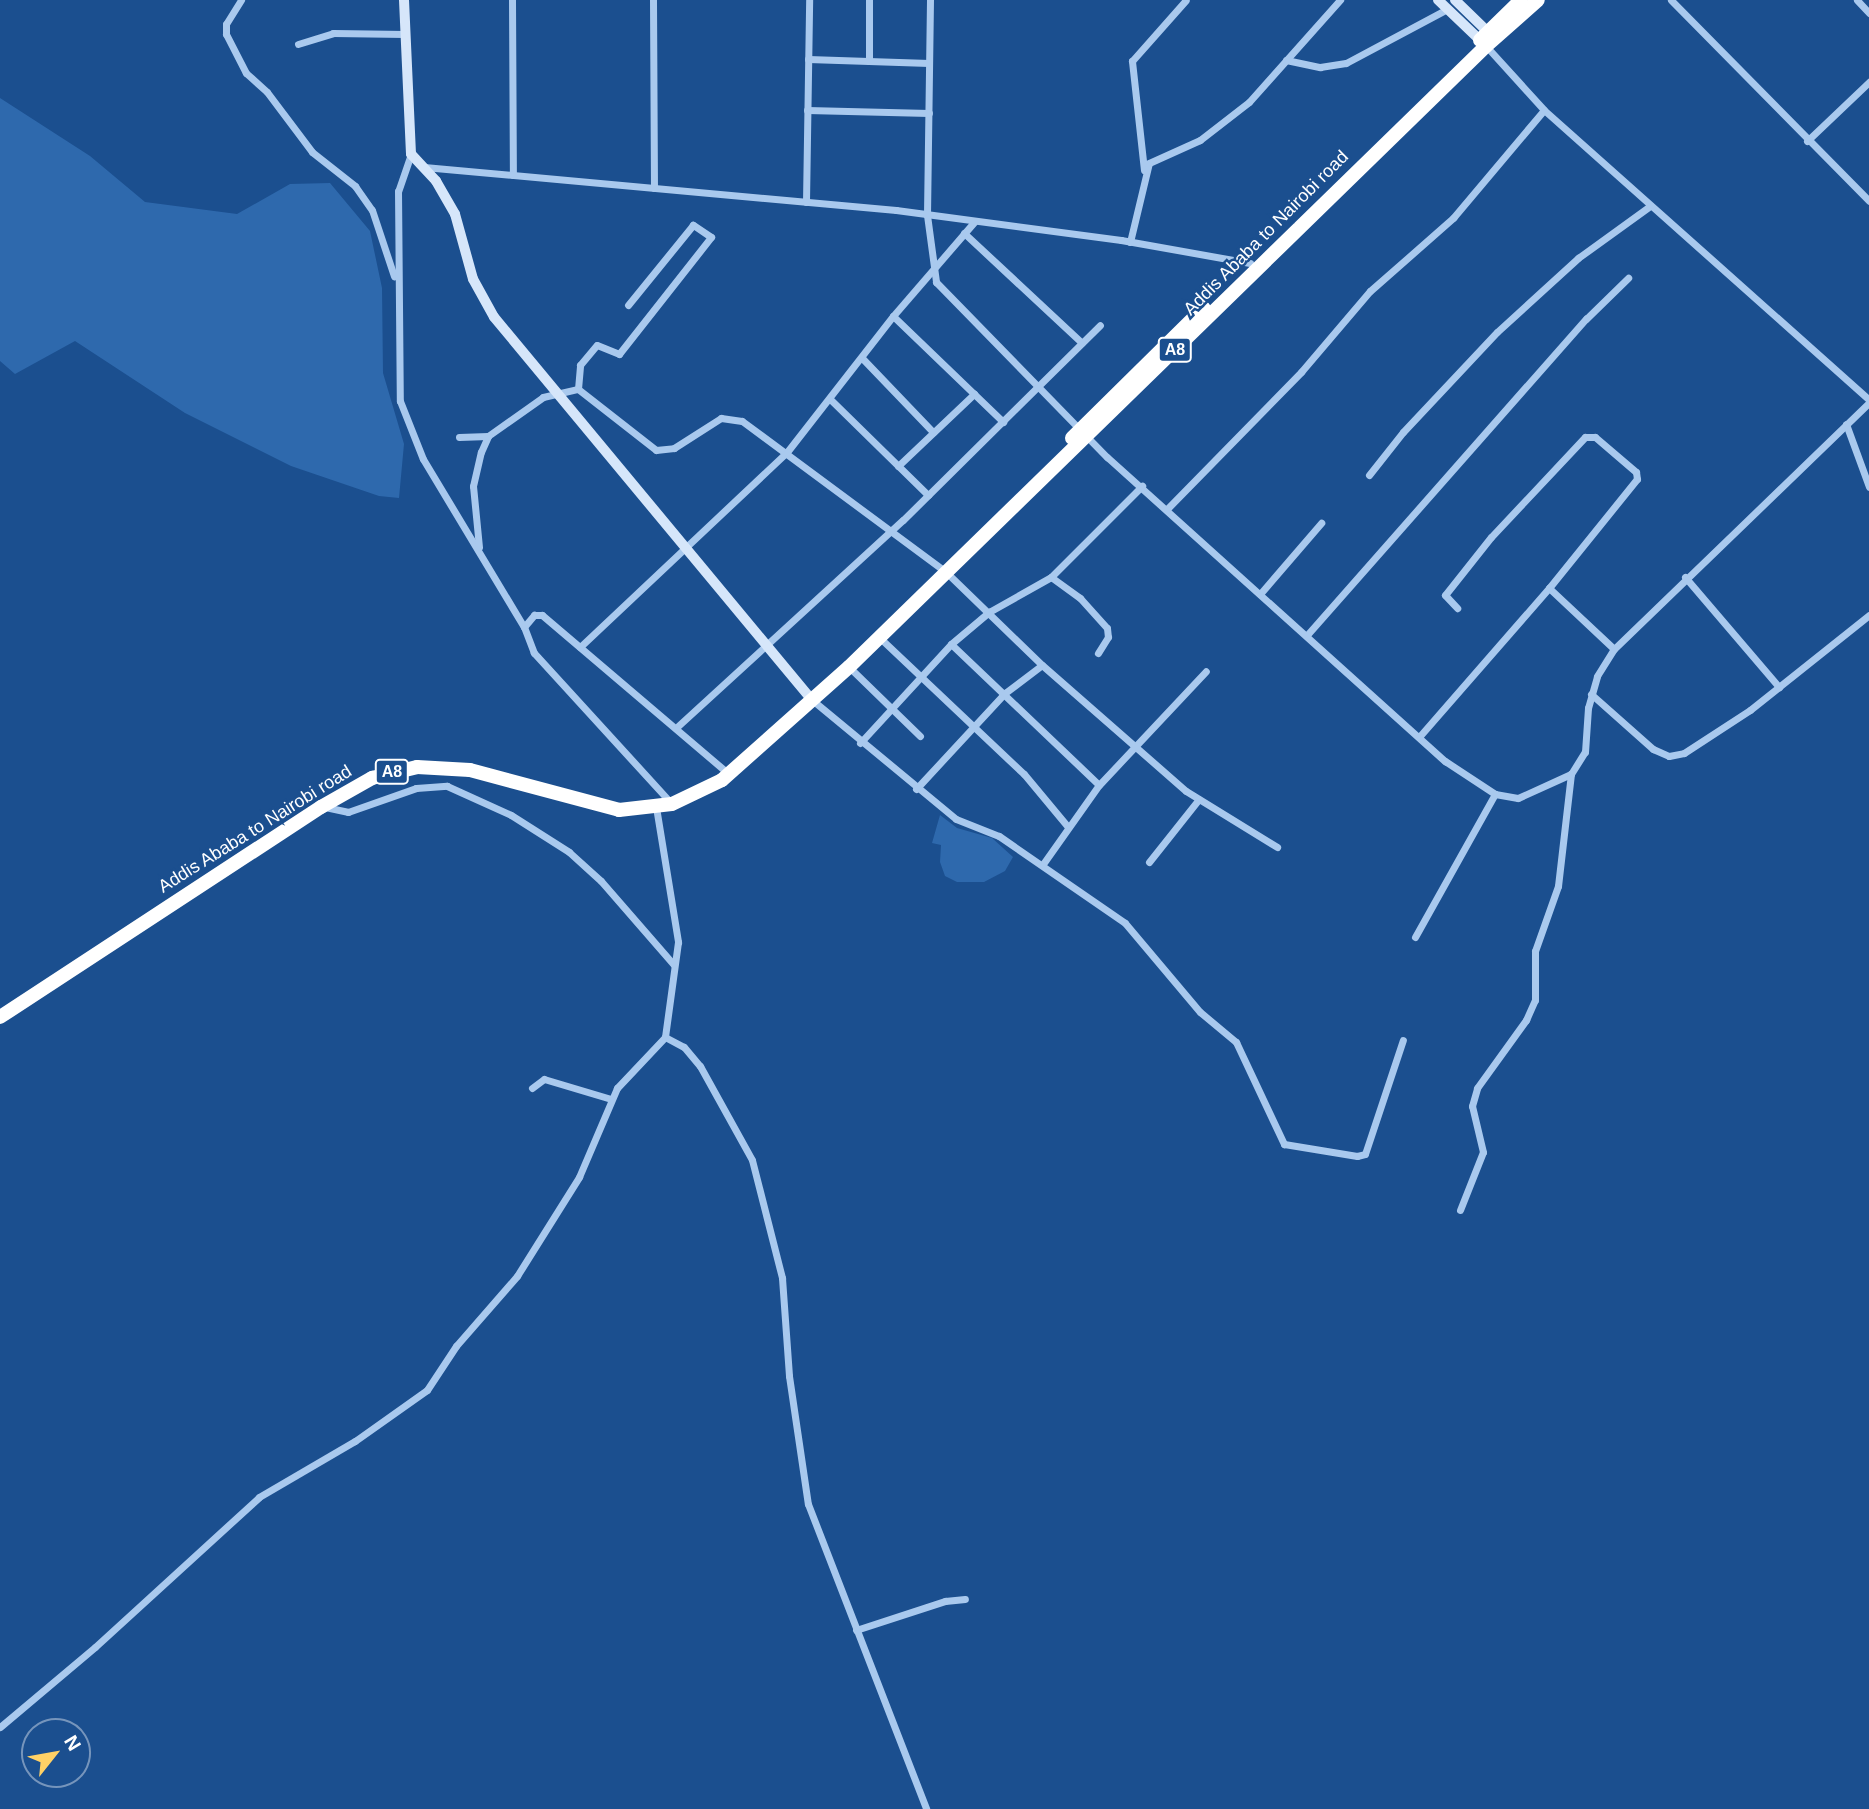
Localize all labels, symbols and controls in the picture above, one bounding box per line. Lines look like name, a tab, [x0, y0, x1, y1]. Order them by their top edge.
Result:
street label: Addis Ababa to Nairobi road	[1179, 146, 1353, 320]
road number: A8	[1158, 338, 1192, 362]
street label: Addis Ababa to Nairobi road	[154, 760, 356, 898]
road number: A8	[374, 760, 410, 785]
north arrow	[21, 1718, 91, 1788]
text: N	[60, 1732, 85, 1754]

